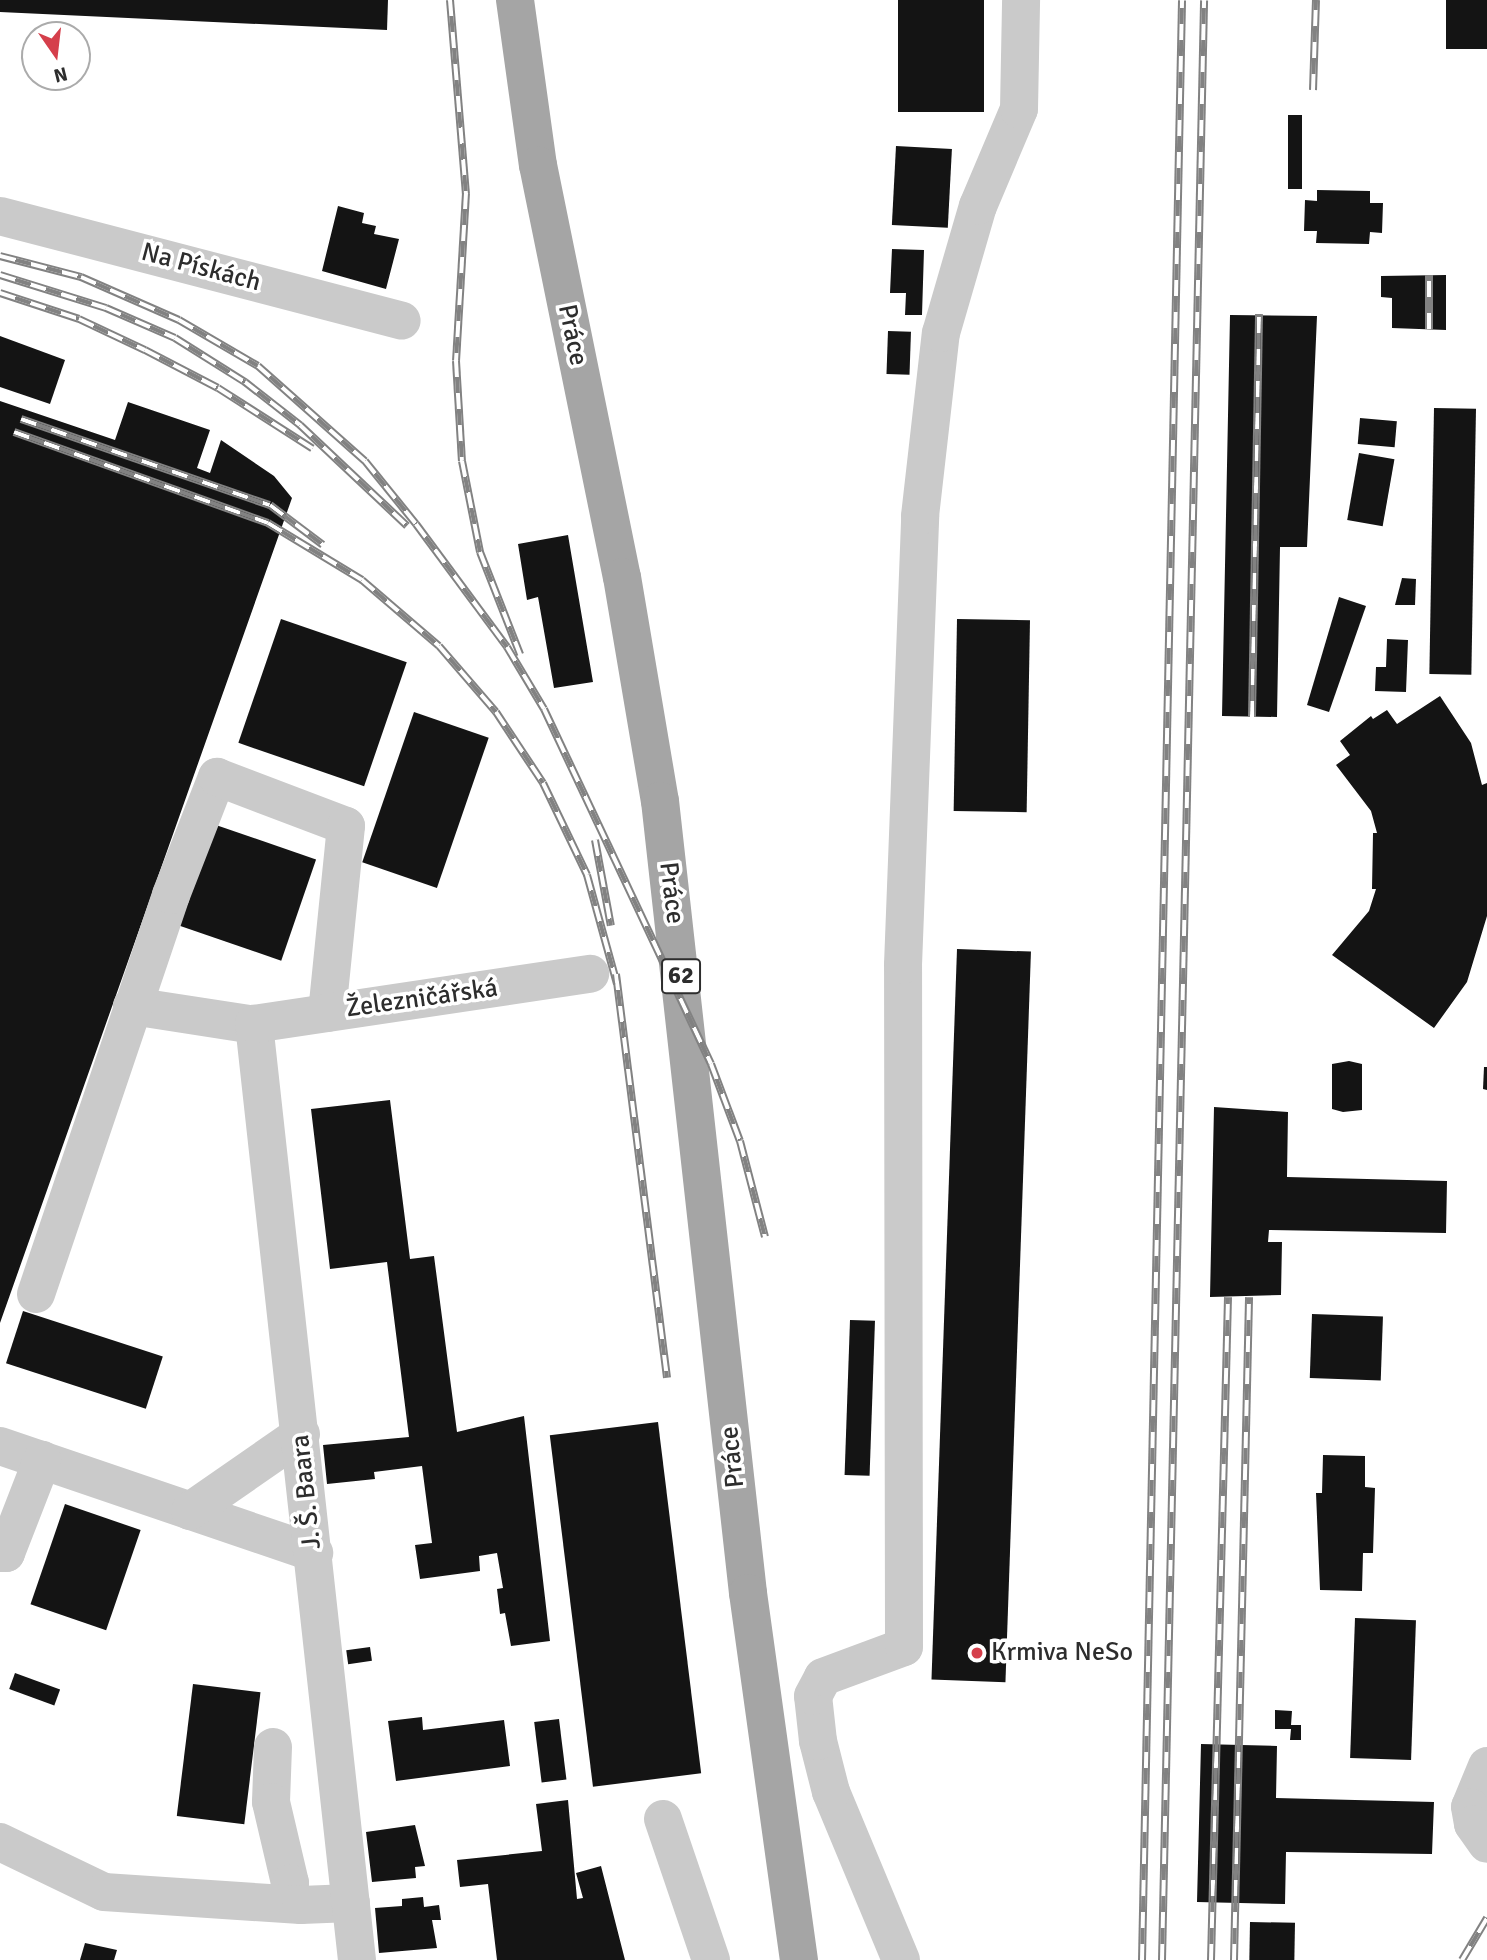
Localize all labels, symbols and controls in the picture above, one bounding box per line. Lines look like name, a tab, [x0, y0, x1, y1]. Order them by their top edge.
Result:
north arrow	[21, 21, 91, 91]
text: N	[51, 61, 70, 88]
street label: Na Pískách	[138, 237, 264, 299]
street label: Práce	[550, 301, 594, 369]
street label: Práce	[652, 860, 690, 926]
road number: 62	[660, 956, 702, 996]
street label: Železničářská	[344, 973, 500, 1025]
street label: Práce	[714, 1425, 752, 1489]
street label: J. Š. Baara	[285, 1433, 329, 1551]
place label: Krmiva NeSo	[991, 1637, 1133, 1669]
marker: Krmiva NeSo	[969, 1645, 985, 1661]

